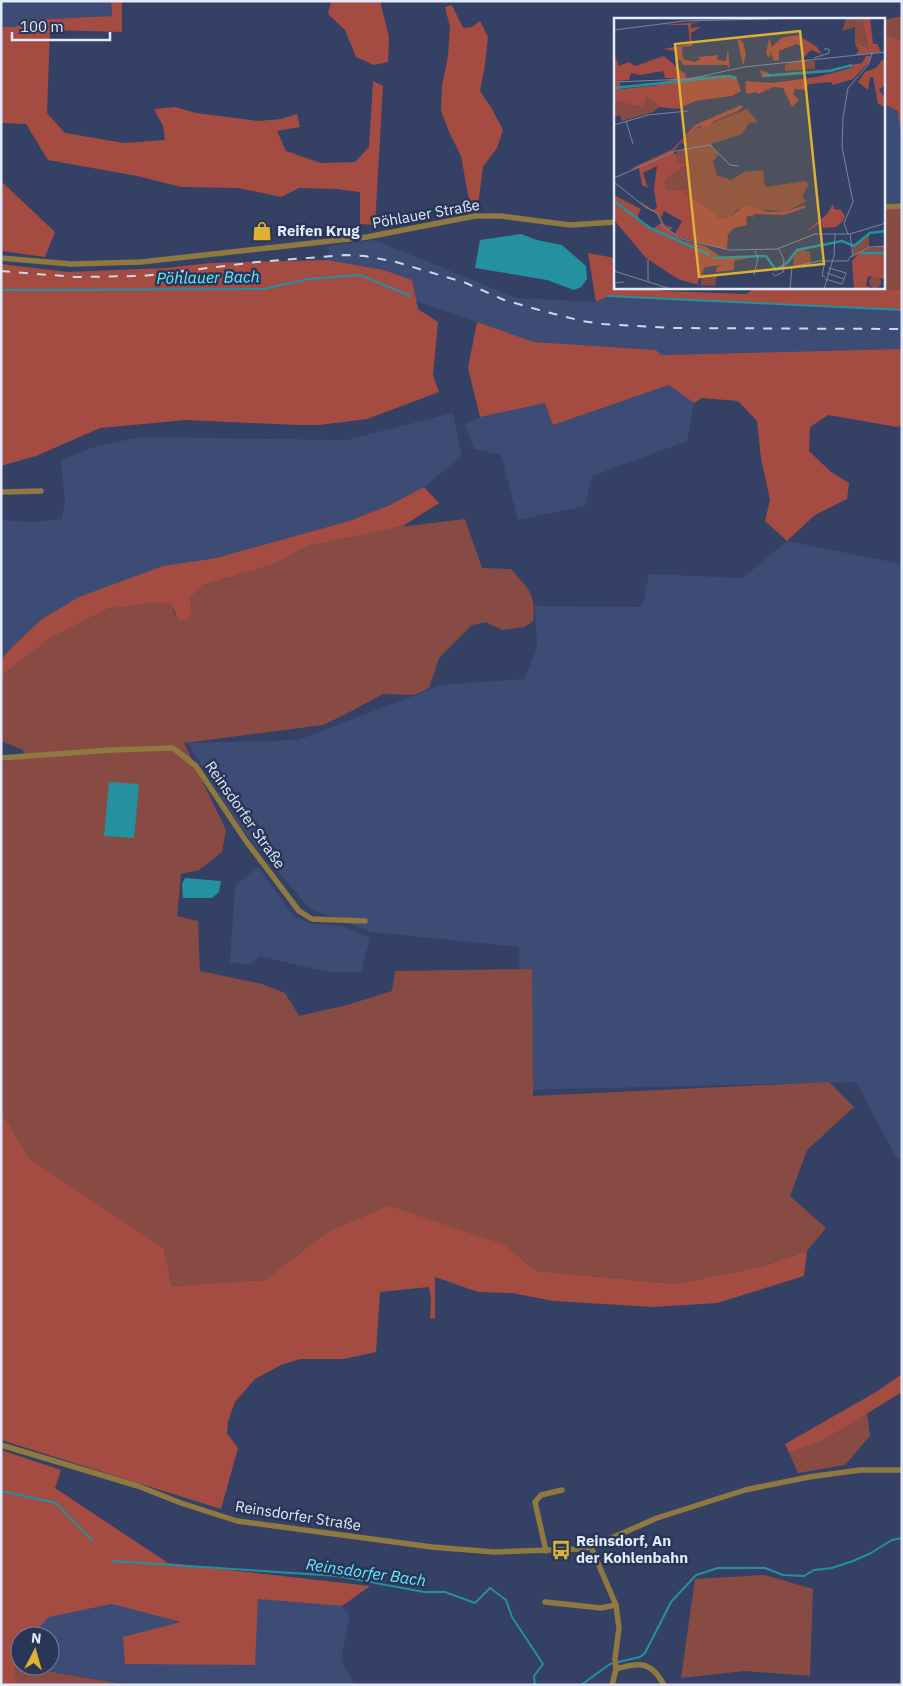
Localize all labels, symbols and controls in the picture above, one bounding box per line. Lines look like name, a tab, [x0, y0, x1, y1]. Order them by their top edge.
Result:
scale bar	[12, 10, 110, 42]
text: 100 m	[20, 17, 64, 36]
inset map	[614, 18, 886, 289]
street label: Pöhlauer Straße	[371, 195, 481, 232]
shop icon: Reifen Krug	[251, 220, 273, 242]
place label: Reifen Krug	[277, 221, 360, 240]
water label: Pöhlauer Bach	[156, 266, 260, 288]
street label: Reinsdorfer Straße	[201, 757, 290, 872]
street label: Reinsdorfer Straße	[234, 1496, 362, 1535]
place label: Reinsdorf, An der Kohlenbahn	[576, 1531, 688, 1567]
bus stop icon: Reinsdorf, An der Kohlenbahn	[550, 1539, 572, 1561]
water label: Reinsdorfer Bach	[305, 1554, 427, 1590]
north arrow	[10, 1626, 60, 1676]
text: N	[30, 1629, 42, 1648]

